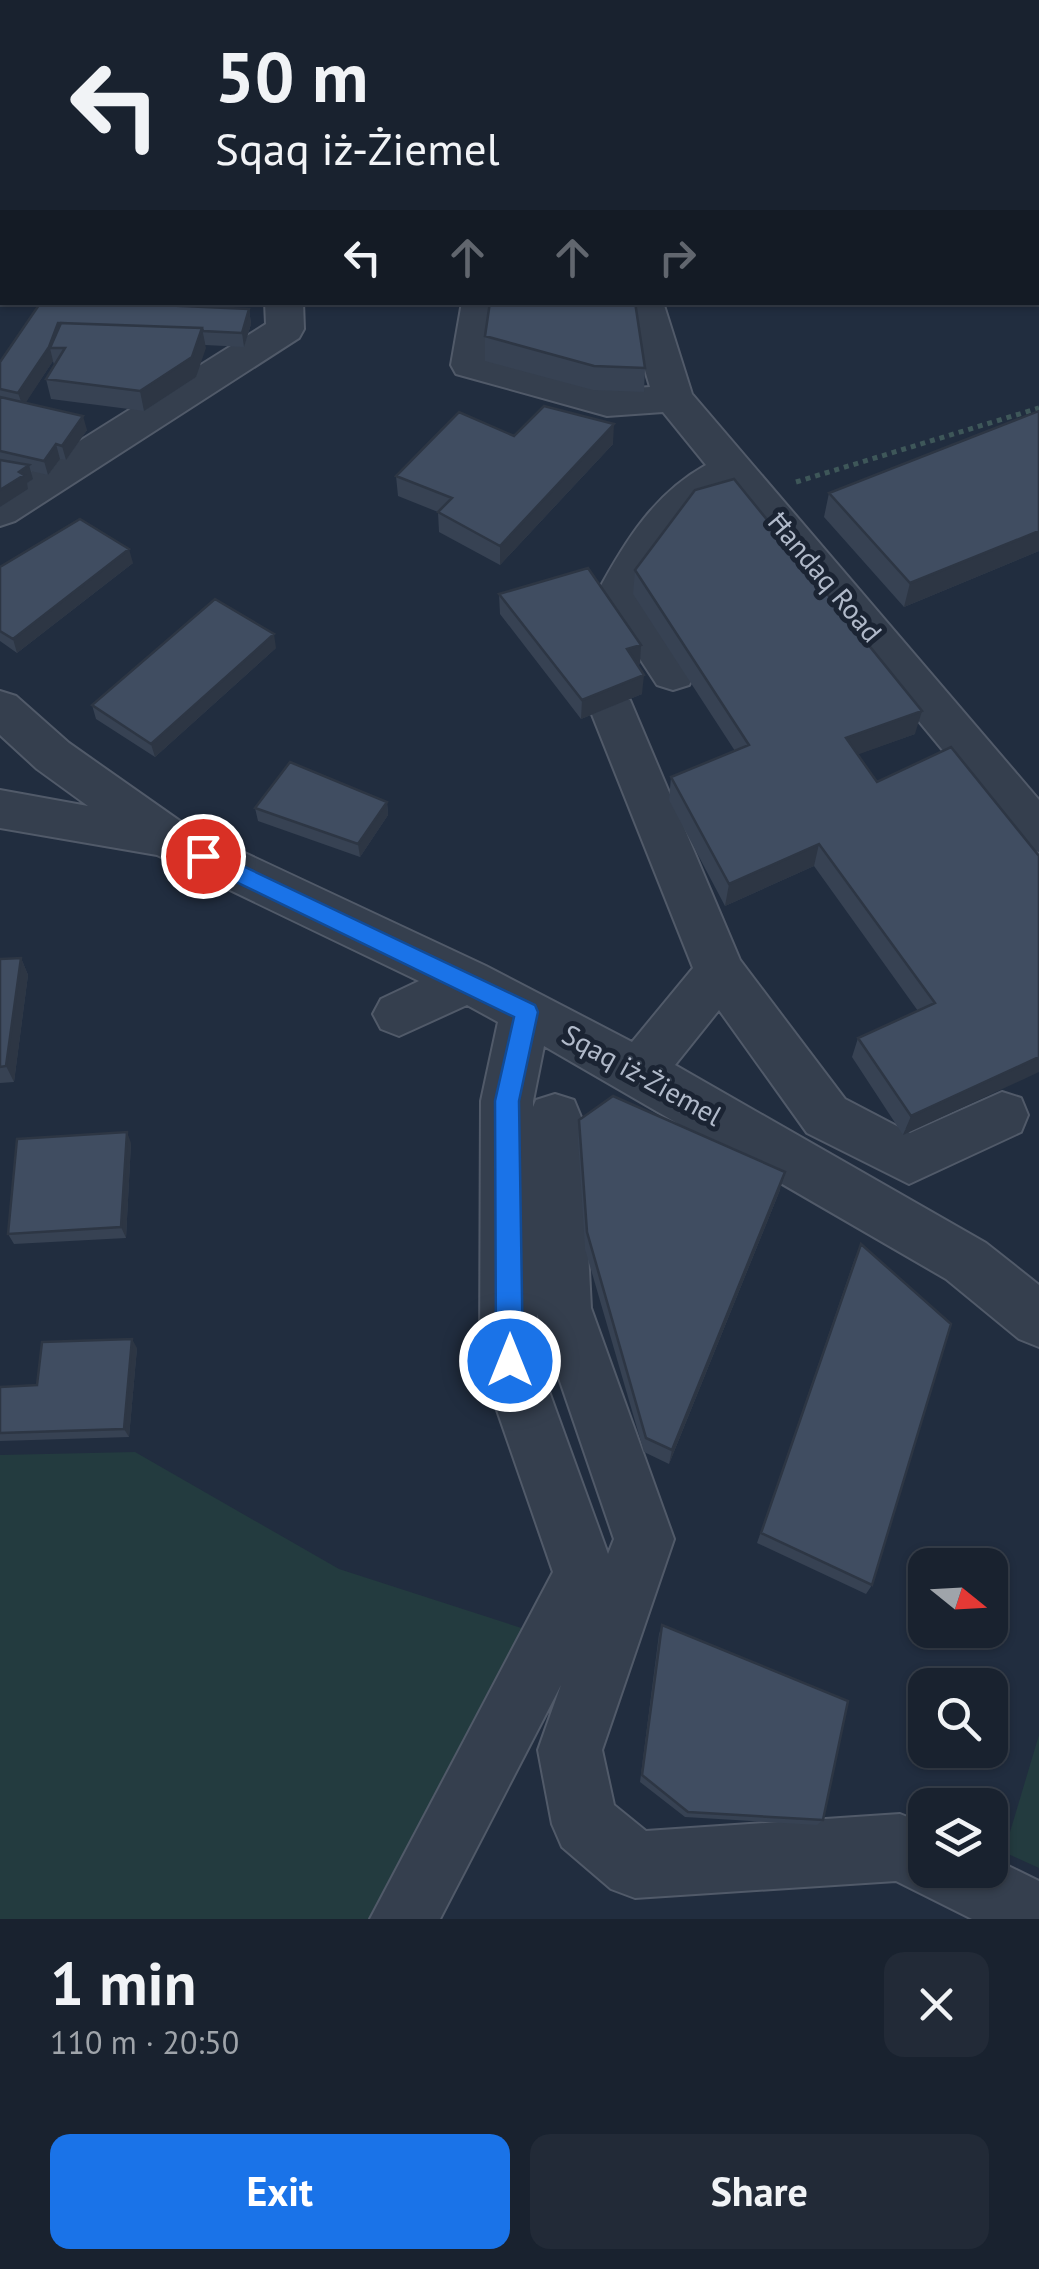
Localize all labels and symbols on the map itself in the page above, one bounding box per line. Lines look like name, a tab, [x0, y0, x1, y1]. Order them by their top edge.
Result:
street label: Ħandaq Road	[760, 504, 891, 649]
pin	[161, 814, 246, 899]
street label: Sqaq iż-Żiemel	[556, 1015, 729, 1134]
position arrow	[458, 1309, 562, 1413]
north arrow	[908, 1548, 1008, 1648]

